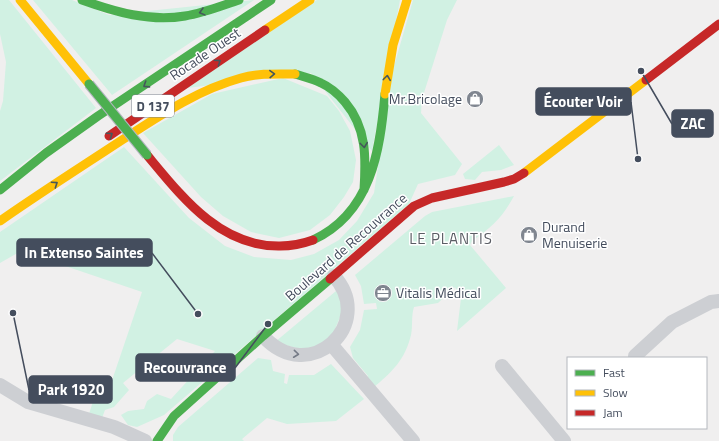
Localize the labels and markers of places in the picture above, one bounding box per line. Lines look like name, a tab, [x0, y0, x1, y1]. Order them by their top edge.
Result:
place label: Mr.Bricolage	[389, 88, 462, 109]
callout: Écouter Voir	[536, 88, 631, 115]
shop icon: Mr.Bricolage	[465, 89, 485, 109]
callout: ZAC	[672, 110, 713, 137]
place label: Durand Menuiserie	[542, 216, 607, 253]
shop icon: Durand Menuiserie	[519, 225, 539, 245]
callout: In Extenso Saintes	[17, 239, 152, 266]
place label: Vitalis Médical	[396, 282, 481, 303]
office icon: Vitalis Médical	[373, 283, 393, 303]
callout: Recouvrance	[136, 354, 235, 381]
callout: Park 1920	[29, 376, 112, 403]

